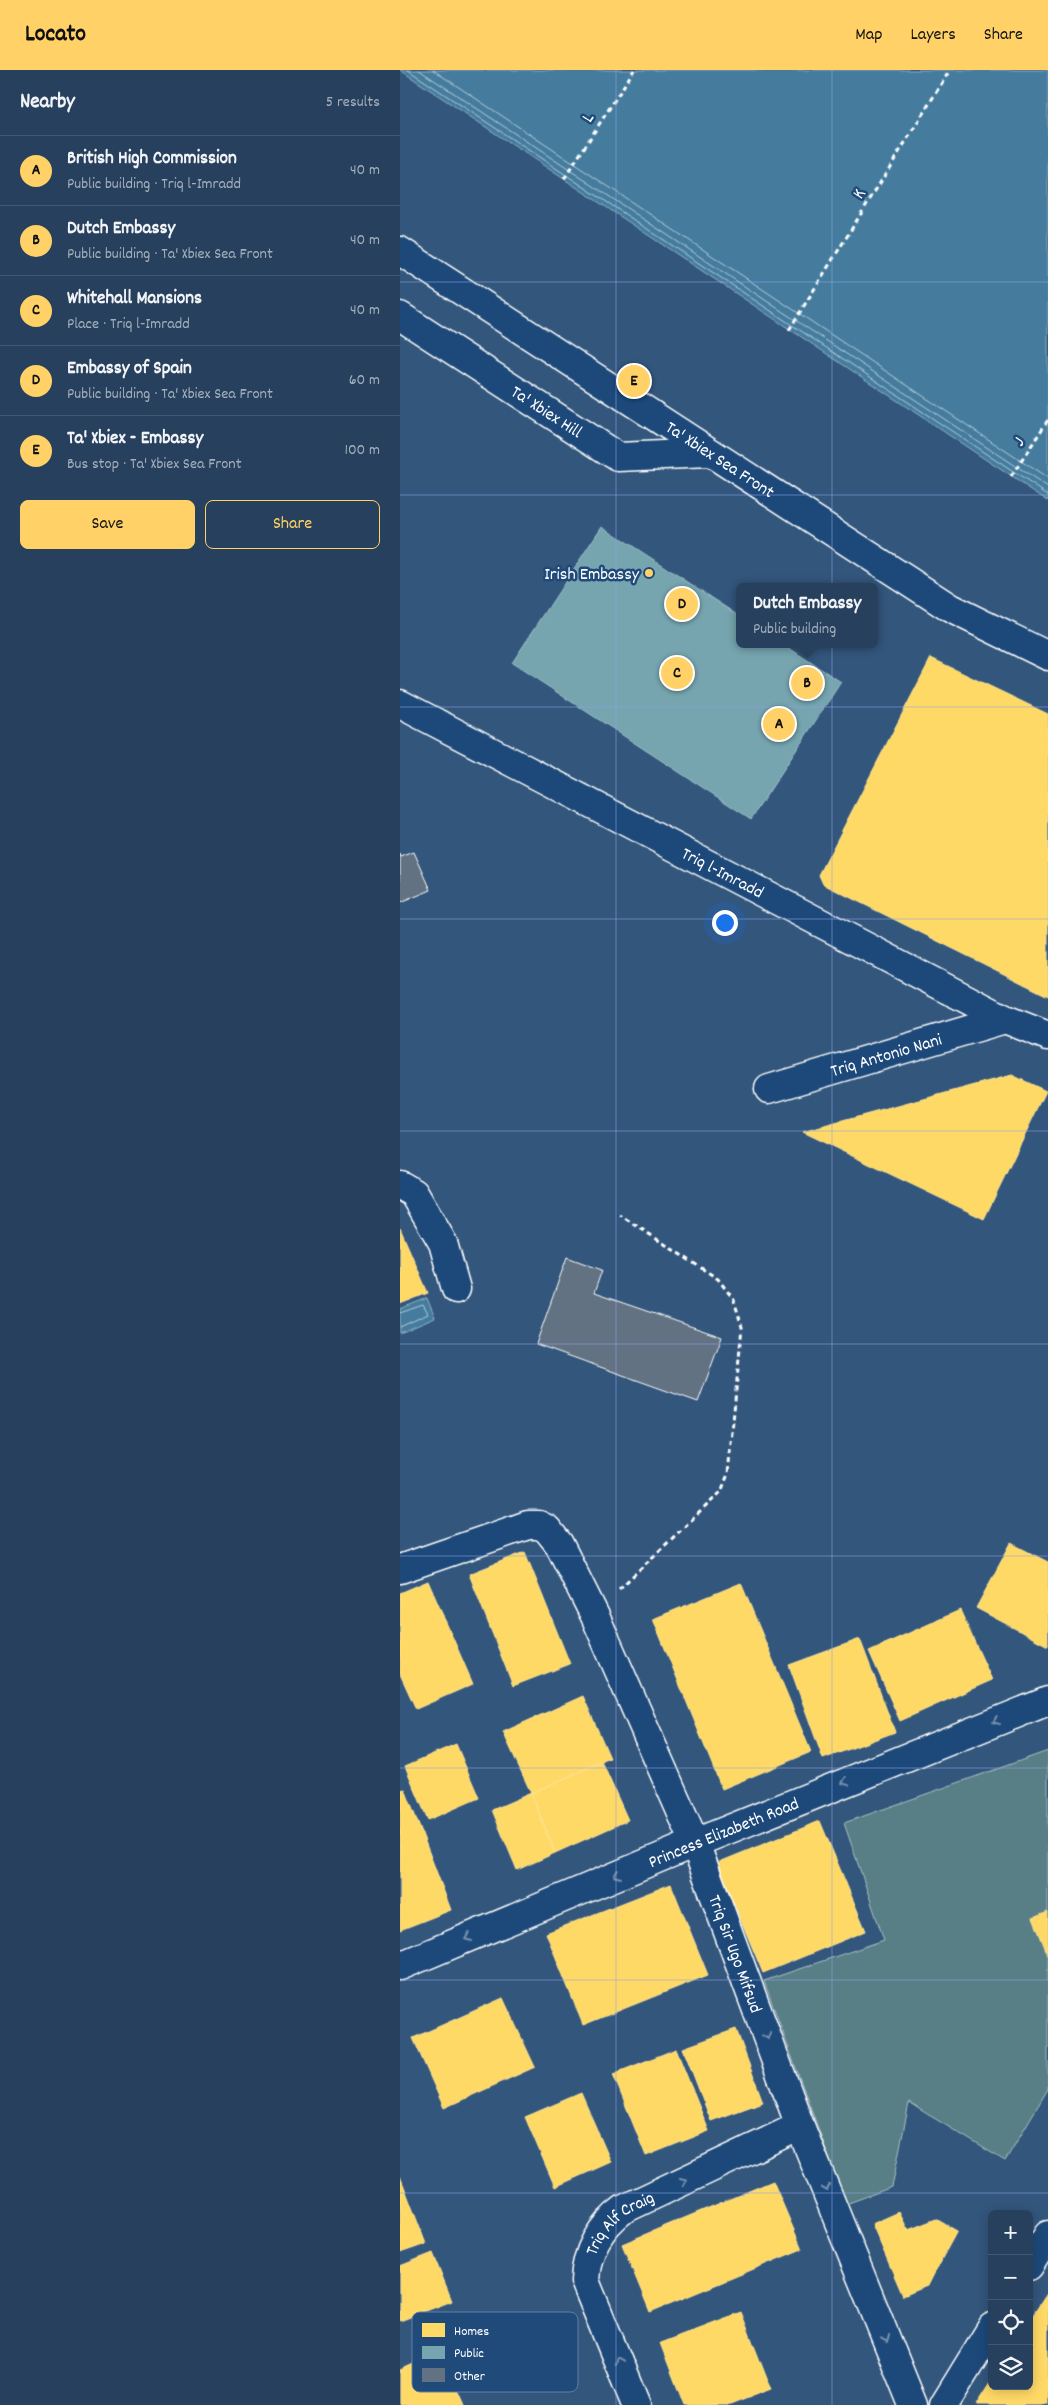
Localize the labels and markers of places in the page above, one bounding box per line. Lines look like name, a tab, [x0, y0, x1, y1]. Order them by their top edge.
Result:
pin: E	[618, 362, 650, 400]
place label: Irish Embassy	[544, 563, 640, 588]
marker: Irish Embassy	[643, 567, 655, 579]
pin: D	[666, 585, 698, 623]
pin: C	[661, 654, 693, 692]
pin: B	[791, 664, 823, 702]
pin: A	[763, 705, 795, 743]

